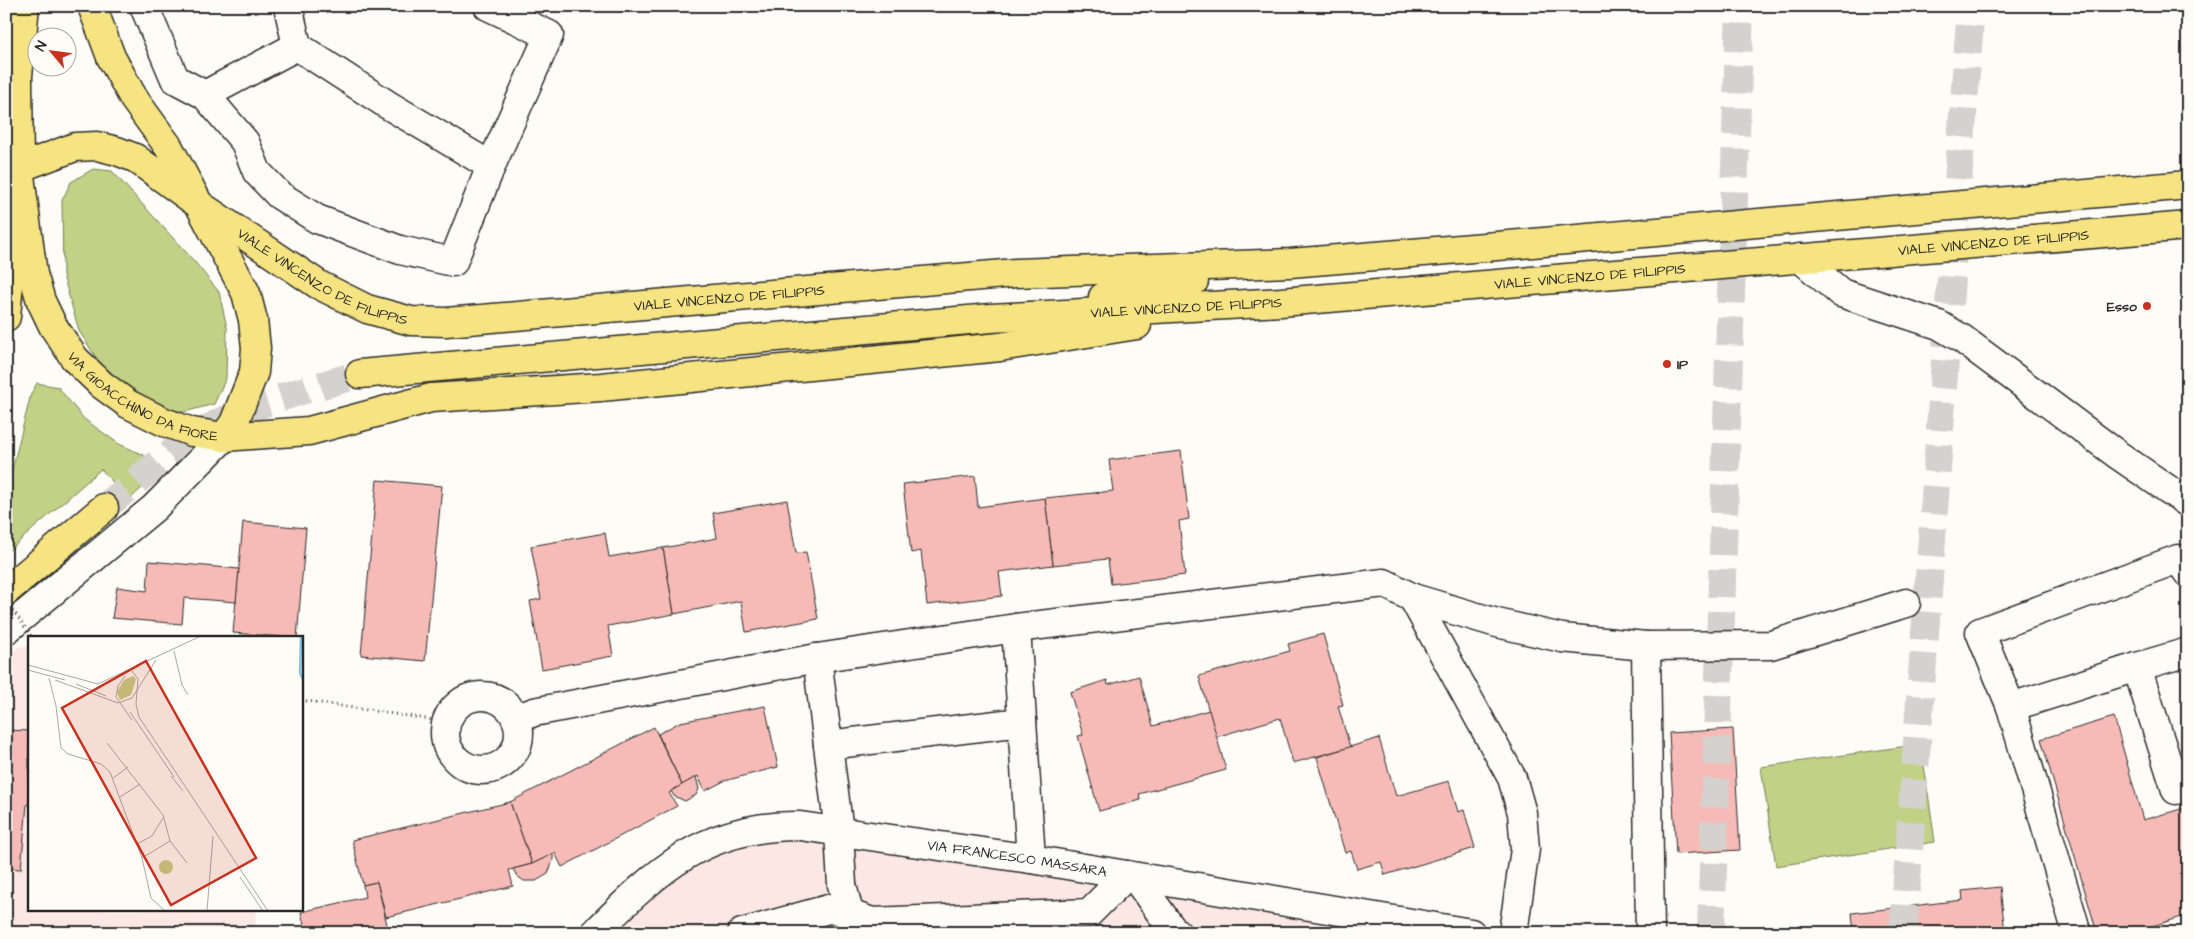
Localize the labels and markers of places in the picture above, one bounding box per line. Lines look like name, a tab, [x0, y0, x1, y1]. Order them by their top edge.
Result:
place label: Esso	[2107, 297, 2137, 317]
marker: Esso	[2141, 300, 2153, 312]
place label: IP	[1677, 355, 1688, 375]
marker: IP	[1661, 358, 1673, 370]

